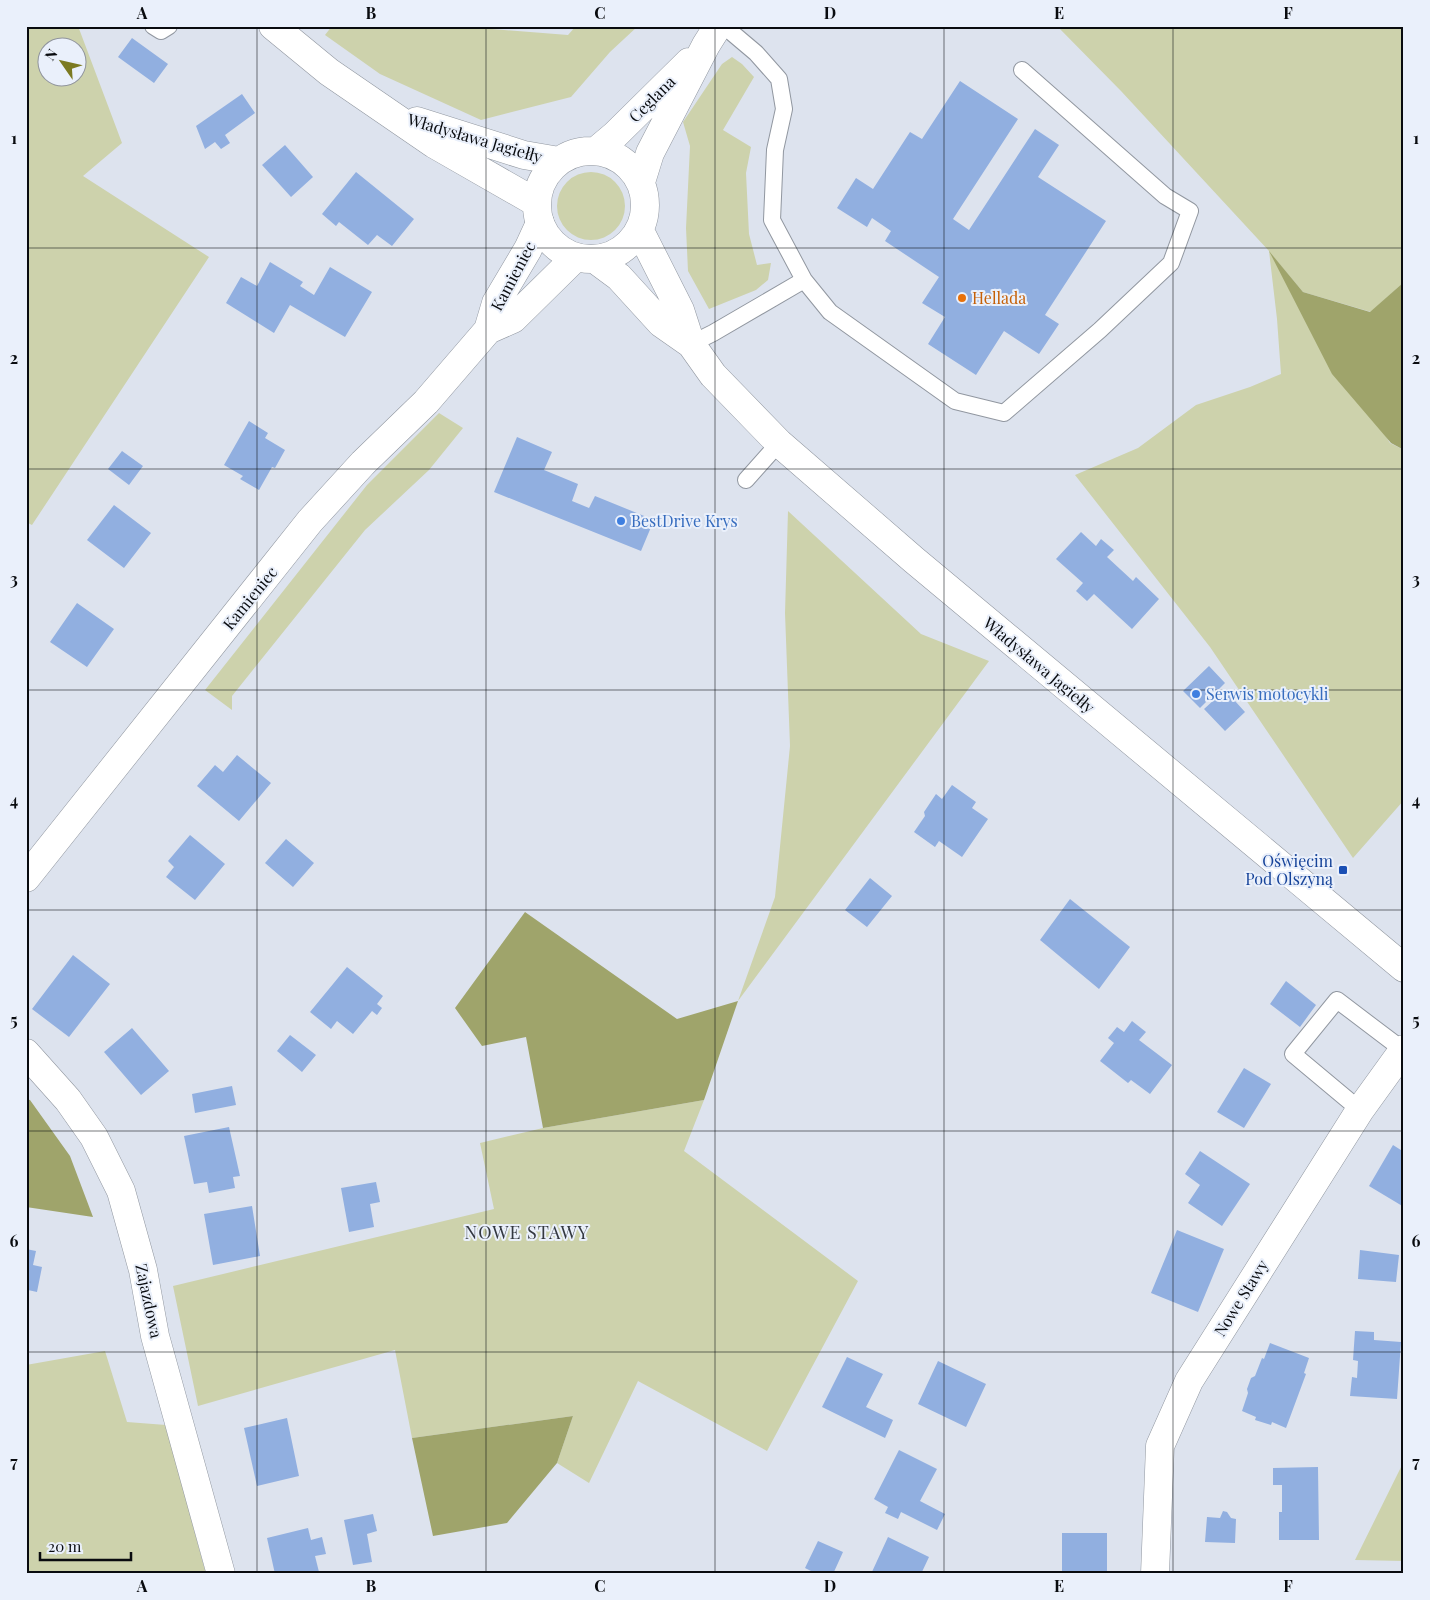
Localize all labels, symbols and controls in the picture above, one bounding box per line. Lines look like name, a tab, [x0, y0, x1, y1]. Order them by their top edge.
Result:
text: A	[136, 2, 148, 23]
text: B	[366, 2, 377, 23]
text: C	[594, 2, 606, 23]
text: D	[824, 2, 836, 23]
text: E	[1054, 2, 1064, 23]
text: F	[1283, 2, 1293, 23]
north arrow	[38, 38, 88, 88]
text: N	[40, 45, 62, 64]
street label: Ceglana	[624, 71, 679, 126]
street label: Władysława Jagiełły	[404, 108, 545, 167]
text: 1	[11, 127, 17, 148]
text: 1	[1413, 127, 1419, 148]
street label: Kamieniec	[486, 237, 540, 314]
place label: Hellada	[972, 287, 1026, 308]
marker: Hellada	[956, 292, 968, 304]
text: 2	[10, 347, 18, 368]
text: 2	[1412, 347, 1420, 368]
place label: BestDrive Krys	[631, 510, 738, 531]
marker: BestDrive Krys	[615, 515, 627, 527]
street label: Kamieniec	[218, 562, 282, 634]
text: 3	[10, 568, 18, 589]
text: 3	[1412, 568, 1420, 589]
street label: Władysława Jagiełły	[979, 611, 1099, 717]
place label: Serwis motocykli	[1206, 683, 1329, 704]
marker: Serwis motocykli	[1190, 688, 1202, 700]
text: 4	[10, 789, 18, 810]
text: 4	[1412, 789, 1420, 810]
place label: Oświęcim Pod Olszyną	[1245, 850, 1333, 889]
marker: Oświęcim Pod Olszyną	[1337, 864, 1349, 876]
text: 5	[10, 1009, 18, 1030]
text: 5	[1412, 1009, 1420, 1030]
district label: NOWE STAWY	[465, 1220, 589, 1244]
text: 6	[10, 1230, 19, 1251]
text: 6	[1412, 1230, 1421, 1251]
street label: Nowe Stawy	[1209, 1255, 1272, 1340]
street label: Zajazdowa	[131, 1262, 168, 1340]
text: 7	[10, 1451, 18, 1472]
text: 7	[1412, 1451, 1420, 1472]
scale bar	[40, 1530, 131, 1562]
text: 20 m	[48, 1536, 82, 1556]
text: A	[136, 1575, 148, 1596]
text: B	[366, 1575, 377, 1596]
text: C	[594, 1575, 606, 1596]
text: D	[824, 1575, 836, 1596]
text: E	[1054, 1575, 1064, 1596]
text: F	[1283, 1575, 1293, 1596]

